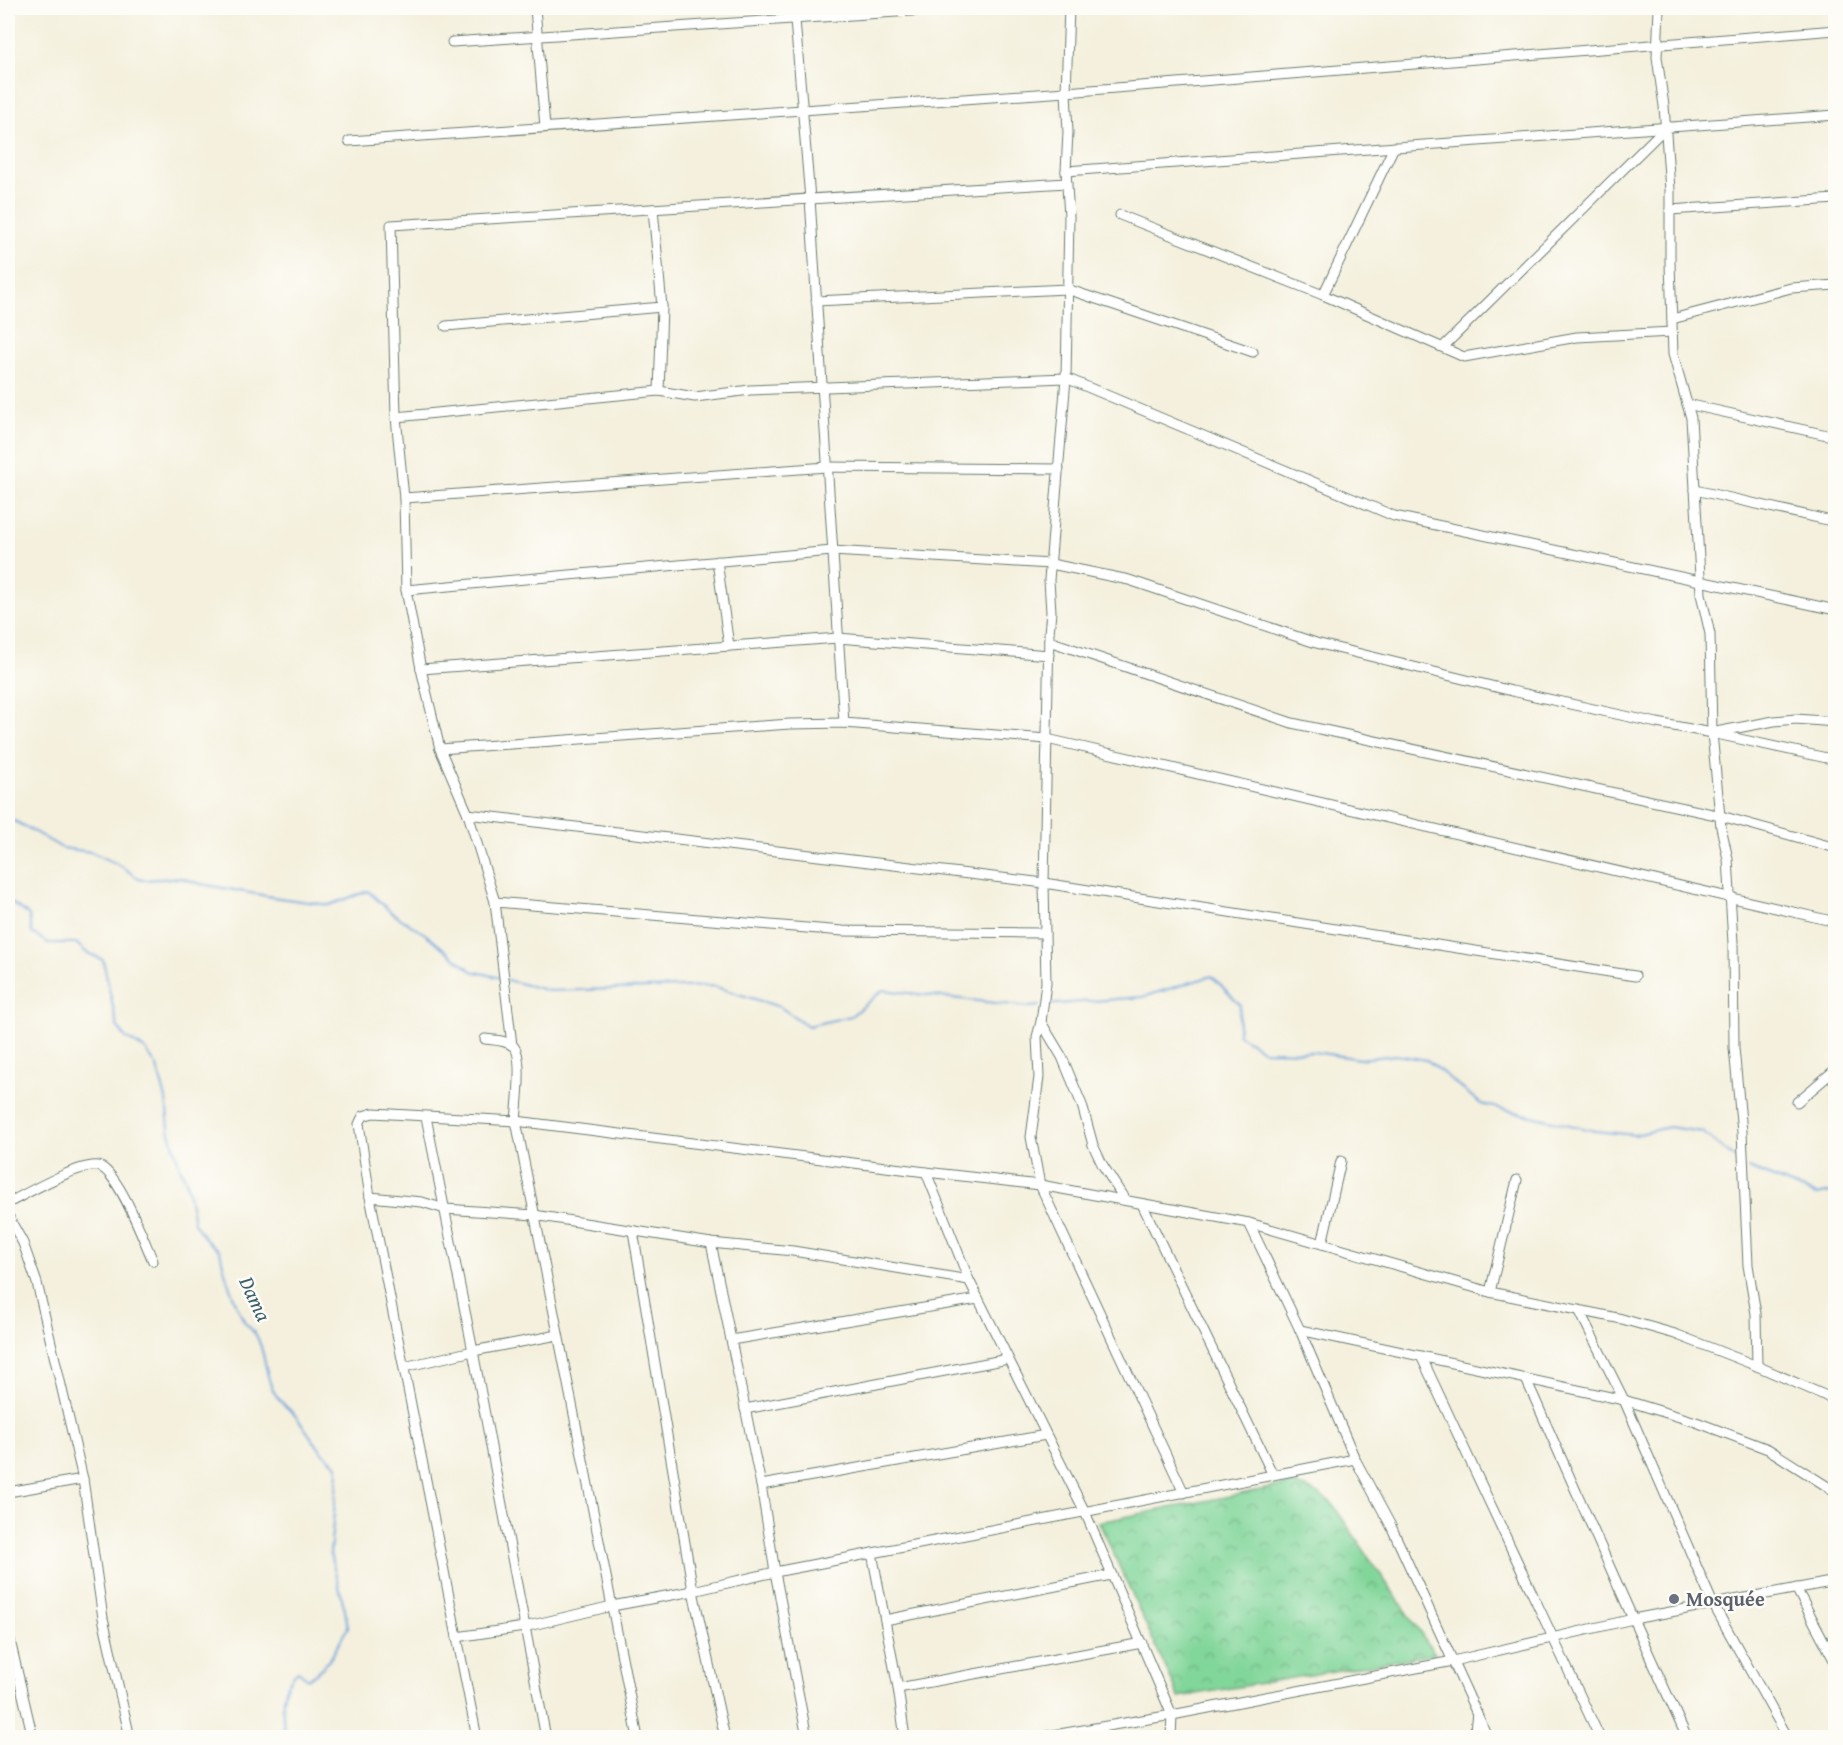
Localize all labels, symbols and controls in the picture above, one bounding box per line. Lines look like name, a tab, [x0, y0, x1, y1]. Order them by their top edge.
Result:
water label: Dama	[231, 1270, 279, 1327]
place label: Mosquée	[1686, 1584, 1765, 1613]
marker: Mosquée	[1667, 1592, 1681, 1606]

